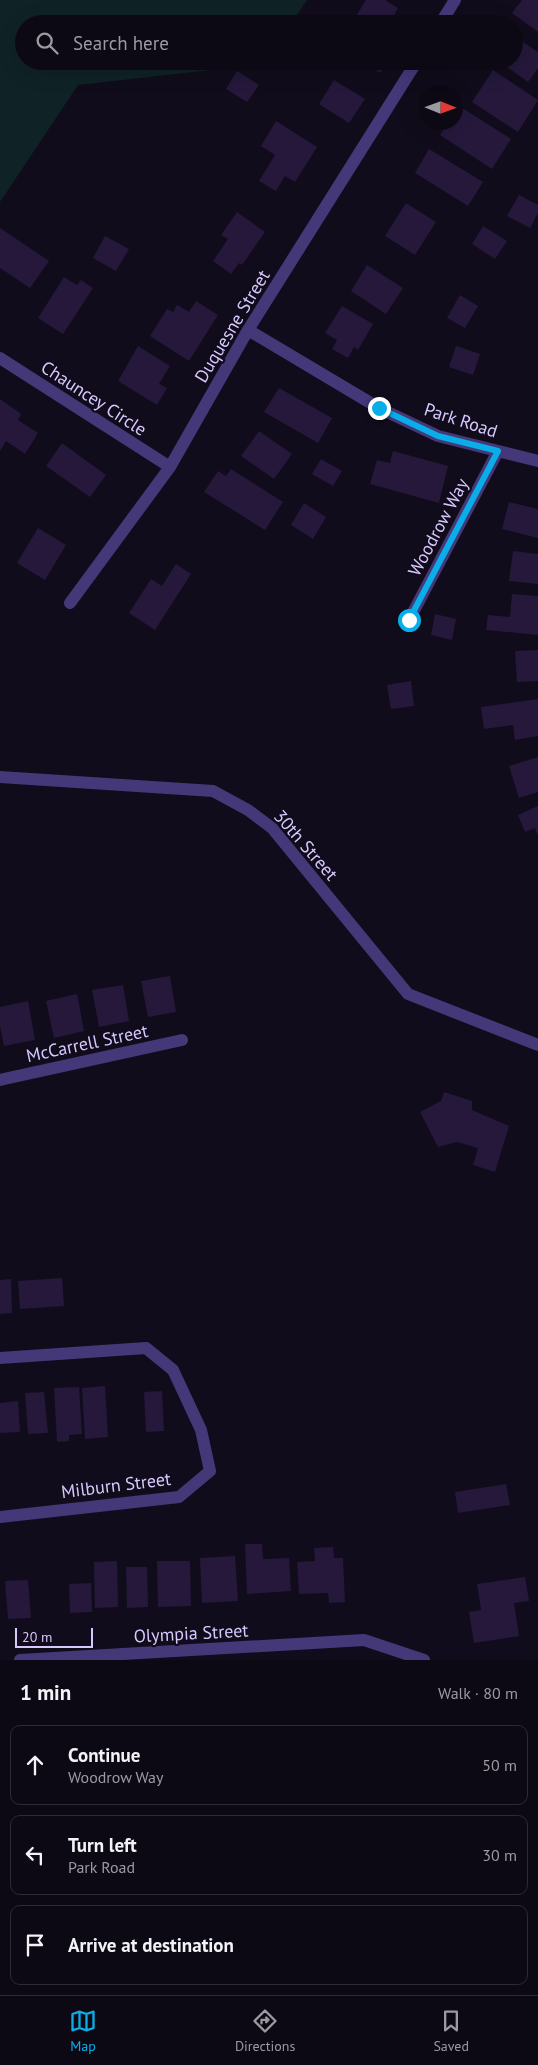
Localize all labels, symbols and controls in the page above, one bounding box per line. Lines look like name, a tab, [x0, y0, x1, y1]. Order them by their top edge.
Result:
search box	[15, 15, 523, 70]
icon: search	[33, 29, 61, 57]
text: Search here	[73, 31, 169, 55]
north arrow	[418, 85, 463, 130]
street label: Duquesne Street	[189, 265, 275, 387]
street label: Chauncey Circle	[37, 355, 151, 441]
route end	[368, 397, 391, 420]
street label: Park Road	[422, 397, 500, 443]
street label: Woodrow Way	[403, 474, 474, 580]
route start	[398, 609, 421, 632]
street label: 30th Street	[269, 805, 343, 885]
street label: McCarrell Street	[24, 1019, 150, 1067]
street label: Milburn Street	[60, 1467, 172, 1503]
street label: Olympia Street	[133, 1619, 249, 1647]
scale bar	[15, 1625, 92, 1648]
text: 20 m	[22, 1628, 52, 1646]
text: 1 min	[20, 1679, 71, 1706]
text: Walk · 80 m	[438, 1683, 518, 1703]
text: Continue	[68, 1743, 140, 1767]
icon: ahead	[21, 1751, 49, 1779]
text: 50 m	[482, 1755, 517, 1775]
text: Woodrow Way	[68, 1767, 164, 1787]
text: Turn left	[68, 1833, 137, 1857]
icon: left	[21, 1841, 49, 1869]
text: 30 m	[482, 1845, 517, 1865]
text: Park Road	[68, 1857, 135, 1877]
icon: arrive	[21, 1931, 49, 1959]
text: Arrive at destination	[68, 1933, 234, 1957]
tab: Map	[69, 2007, 97, 2055]
tab: Directions	[235, 2007, 295, 2055]
tab: Saved	[433, 2007, 469, 2055]

